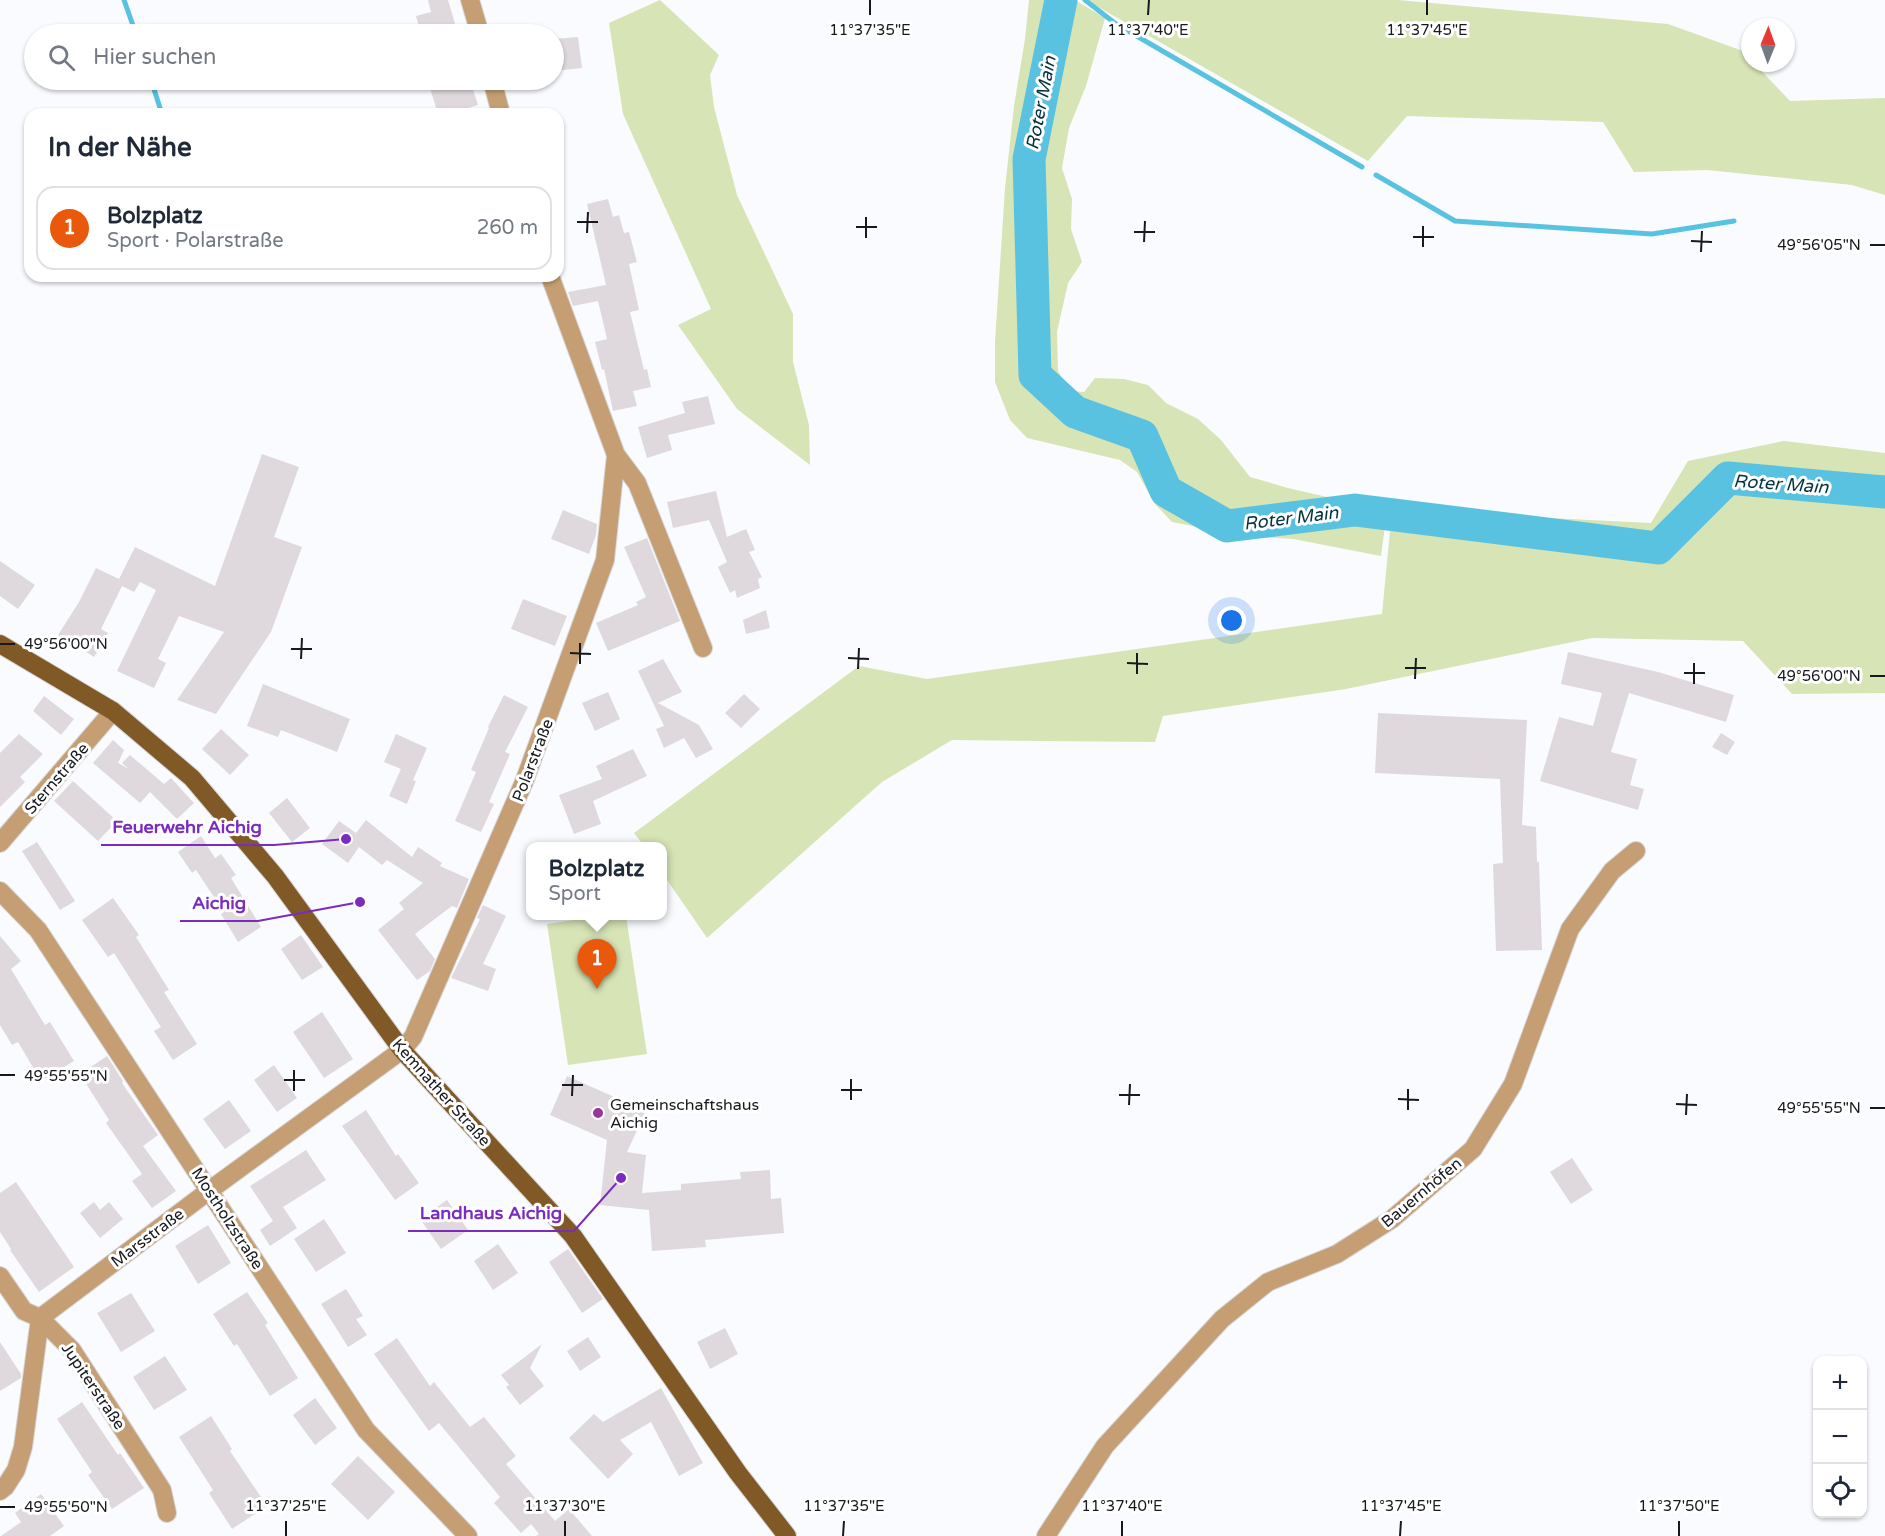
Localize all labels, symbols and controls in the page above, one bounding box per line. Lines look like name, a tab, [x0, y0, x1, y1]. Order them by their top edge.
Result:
north arrow	[1741, 18, 1795, 72]
text: 11°37'35"E	[829, 21, 911, 39]
text: 11°37'40"E	[1107, 21, 1189, 39]
text: 11°37'45"E	[1386, 21, 1468, 39]
search box	[24, 24, 564, 90]
icon: search	[45, 41, 78, 74]
text: Hier suchen	[93, 44, 216, 70]
water label: Roter Main	[1021, 53, 1061, 152]
text: In der Nähe	[48, 132, 192, 163]
text: Bolzplatz	[107, 203, 203, 229]
text: 1	[63, 216, 76, 240]
text: 260 m	[477, 216, 538, 240]
text: Sport · Polarstraße	[107, 229, 284, 253]
text: 49°56'05"N	[1777, 236, 1861, 254]
water label: Roter Main	[1733, 470, 1830, 498]
water label: Roter Main	[1242, 501, 1341, 535]
your location	[1217, 606, 1246, 635]
text: 49°56'00"N	[24, 635, 108, 653]
text: 49°56'00"N	[1777, 667, 1861, 685]
street label: Polarstraße	[508, 716, 558, 805]
street label: Sternstraße	[20, 739, 93, 818]
callout: Feuerwehr Aichig	[101, 809, 274, 845]
text: Feuerwehr Aichig	[112, 816, 262, 838]
popup	[526, 842, 667, 920]
text: Bolzplatz	[549, 856, 644, 882]
text: Sport	[549, 882, 601, 906]
callout: Aichig	[180, 885, 258, 921]
text: Aichig	[192, 892, 246, 914]
pin: 1	[578, 940, 616, 989]
street label: Kemnather Straße	[388, 1035, 495, 1151]
text: 49°55'55"N	[24, 1067, 108, 1085]
place label: Gemeinschaftshaus Aichig	[610, 1095, 759, 1133]
text: 49°55'55"N	[1777, 1099, 1861, 1117]
marker: Gemeinschaftshaus Aichig	[591, 1106, 605, 1120]
street label: Bauernhöfen	[1377, 1153, 1466, 1232]
street label: Mostholzstraße	[187, 1164, 268, 1273]
callout: Landhaus Aichig	[408, 1195, 574, 1231]
text: Landhaus Aichig	[420, 1202, 562, 1224]
street label: Marsstraße	[107, 1204, 188, 1272]
street label: Jupiterstraße	[57, 1339, 129, 1434]
map controls	[1813, 1356, 1867, 1518]
button: +	[1813, 1356, 1867, 1410]
button: −	[1813, 1410, 1867, 1464]
button: locate	[1813, 1464, 1867, 1518]
text: 11°37'25"E	[245, 1497, 327, 1515]
text: 11°37'30"E	[524, 1497, 606, 1515]
text: 11°37'35"E	[803, 1497, 885, 1515]
text: 11°37'40"E	[1081, 1497, 1163, 1515]
text: 11°37'45"E	[1360, 1497, 1442, 1515]
text: 11°37'50"E	[1638, 1497, 1720, 1515]
text: 49°55'50"N	[24, 1498, 108, 1516]

